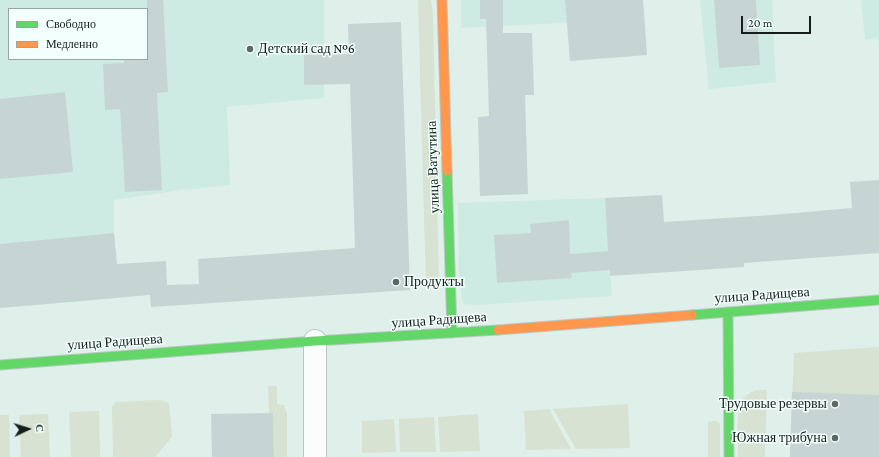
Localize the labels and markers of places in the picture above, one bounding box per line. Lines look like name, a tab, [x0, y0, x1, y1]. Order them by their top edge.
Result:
place label: Детский сад №6	[258, 41, 355, 57]
marker: Детский сад №6	[245, 44, 255, 54]
place label: Продукты	[404, 274, 464, 290]
marker: Продукты	[391, 277, 401, 287]
place label: Трудовые резервы	[719, 396, 827, 412]
marker: Трудовые резервы	[830, 399, 840, 409]
place label: Южная трибуна	[732, 430, 827, 446]
marker: Южная трибуна	[830, 433, 840, 443]

